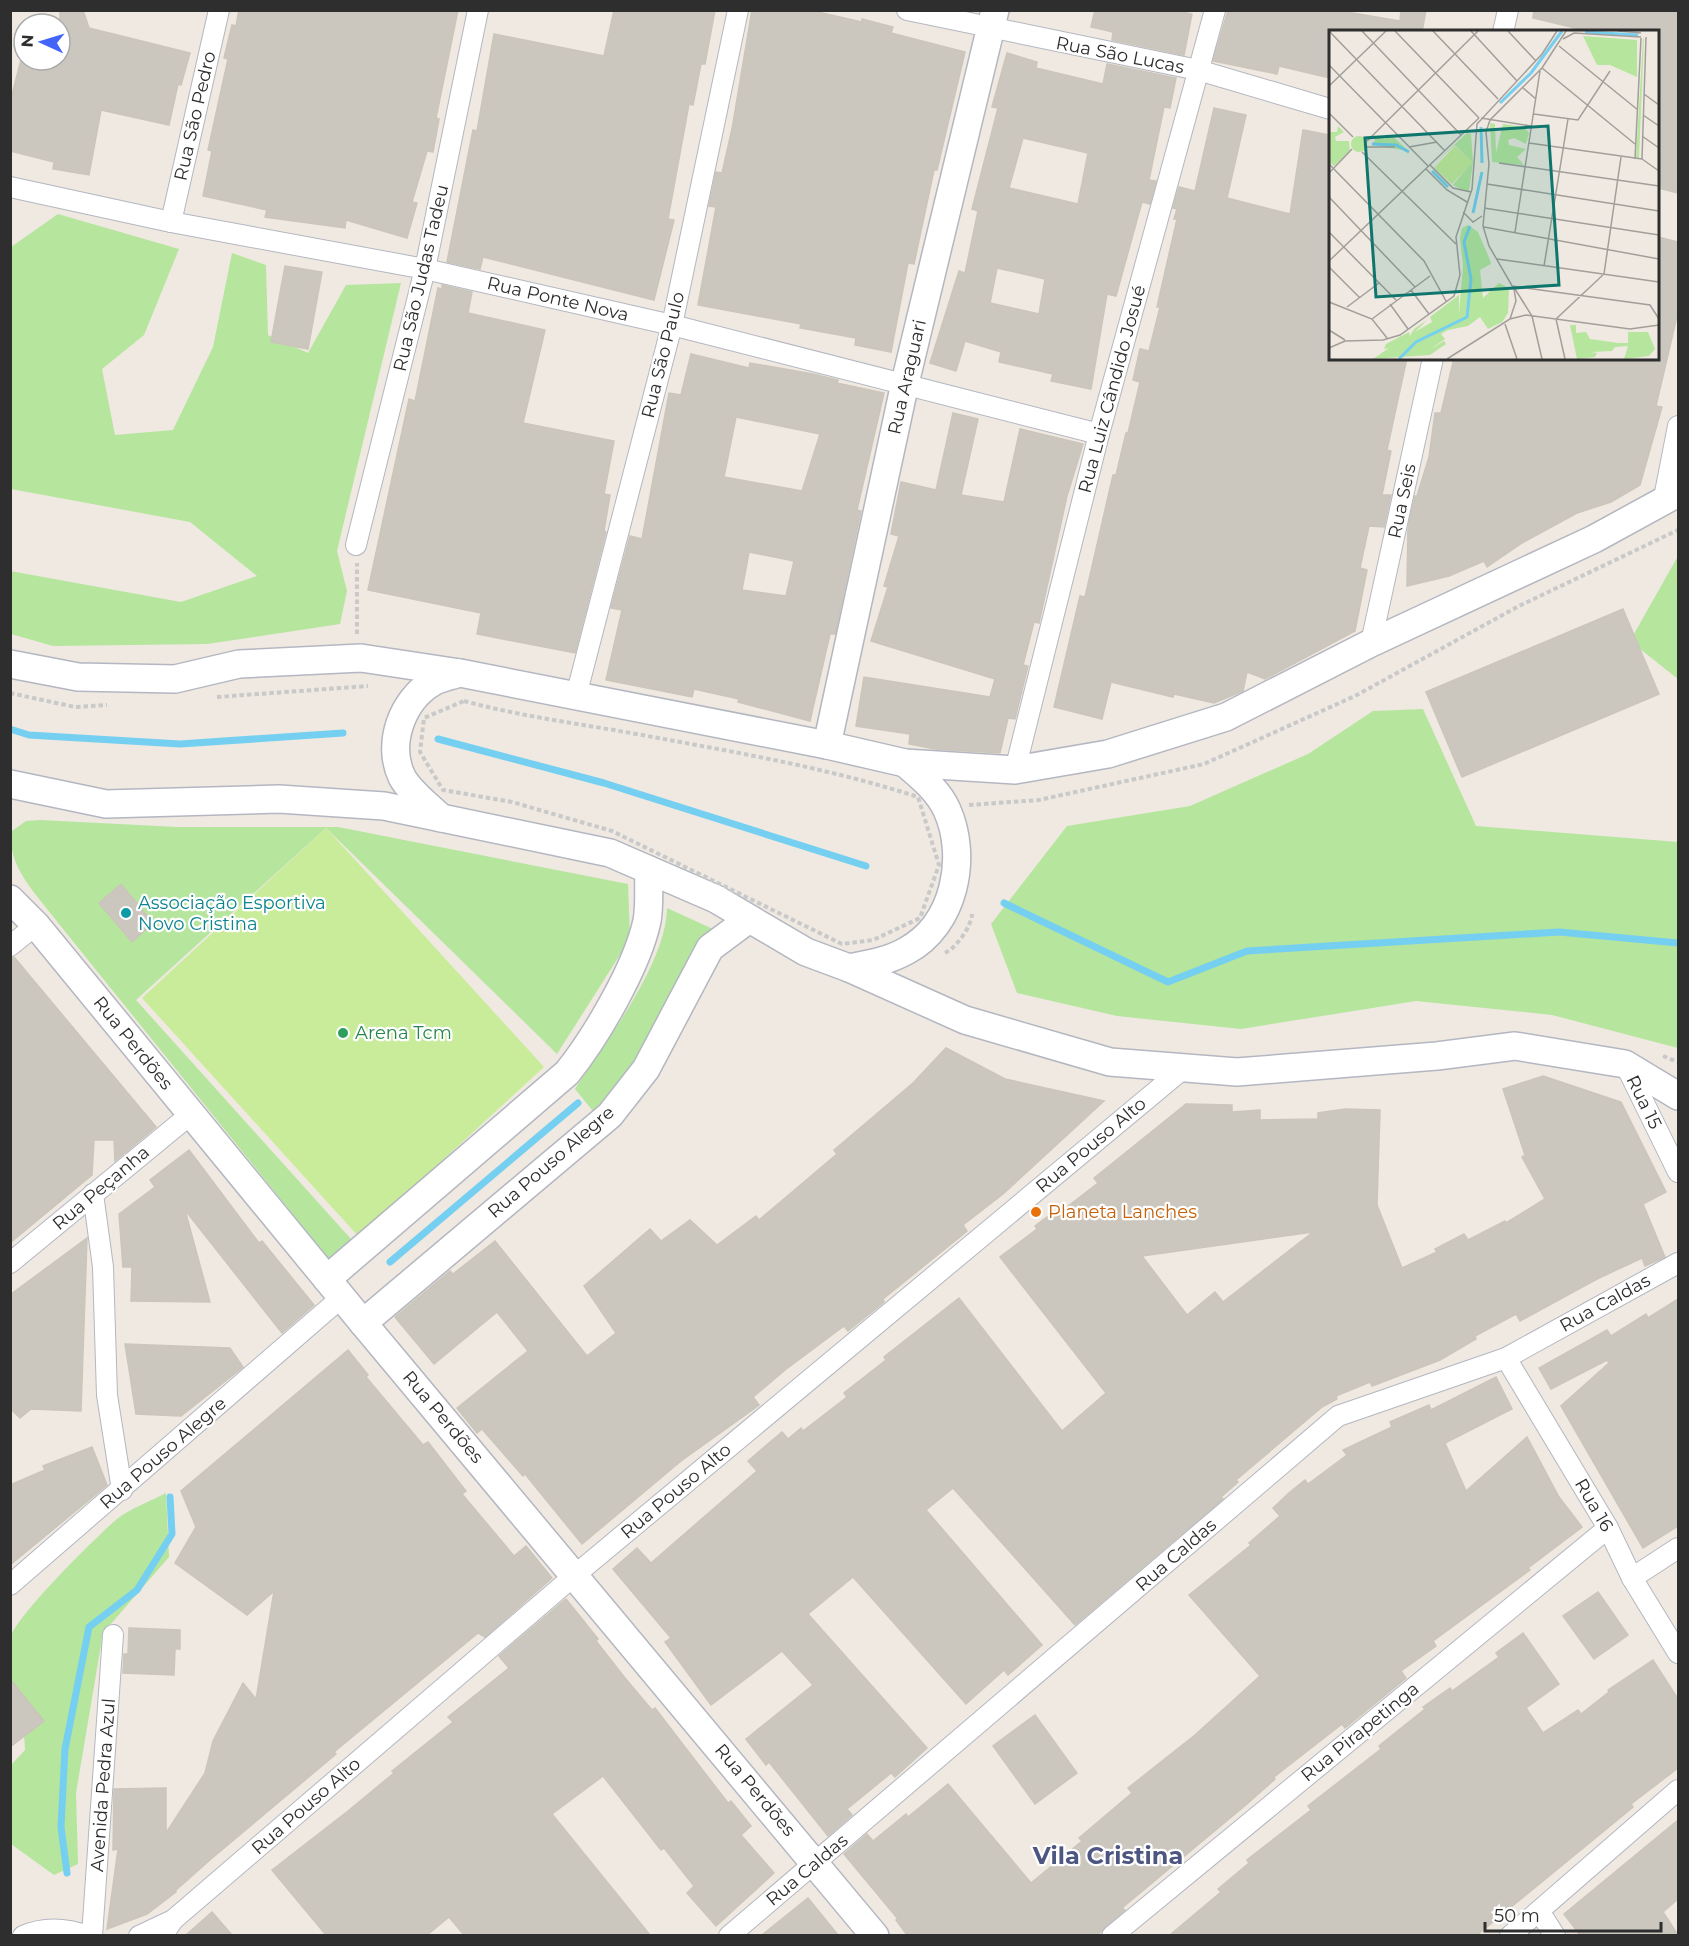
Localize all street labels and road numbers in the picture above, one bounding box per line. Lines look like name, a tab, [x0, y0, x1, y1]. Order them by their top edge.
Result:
street label: Rua São Lucas	[1054, 32, 1186, 78]
street label: Rua São Pedro	[169, 49, 221, 183]
street label: Rua São Judas Tadeu	[389, 182, 453, 374]
street label: Rua Ponte Nova	[485, 272, 631, 326]
street label: Rua Luiz Cândido Josué	[1074, 282, 1150, 495]
street label: Rua São Paulo	[637, 289, 689, 421]
street label: Rua Araguari	[883, 317, 931, 437]
street label: Rua Seis	[1383, 461, 1421, 540]
street label: Rua Perdões	[89, 992, 178, 1094]
street label: Rua 15	[1622, 1071, 1666, 1133]
street label: Rua Pouso Alto	[1031, 1092, 1151, 1198]
street label: Rua Pouso Alegre	[483, 1101, 619, 1223]
street label: Rua Peçanha	[48, 1141, 154, 1235]
street label: Rua Caldas	[1556, 1269, 1654, 1337]
street label: Rua Perdões	[398, 1366, 488, 1468]
street label: Rua Pouso Alegre	[95, 1392, 231, 1514]
street label: Rua Pouso Alto	[616, 1438, 736, 1544]
street label: Rua 16	[1570, 1474, 1618, 1536]
street label: Rua Caldas	[1131, 1514, 1221, 1596]
street label: Rua Pirapetinga	[1296, 1678, 1424, 1786]
street label: Avenida Pedra Azul	[86, 1697, 120, 1873]
street label: Rua Perdões	[710, 1739, 800, 1841]
street label: Rua Pouso Alto	[247, 1753, 365, 1859]
street label: Rua Caldas	[762, 1829, 853, 1911]

